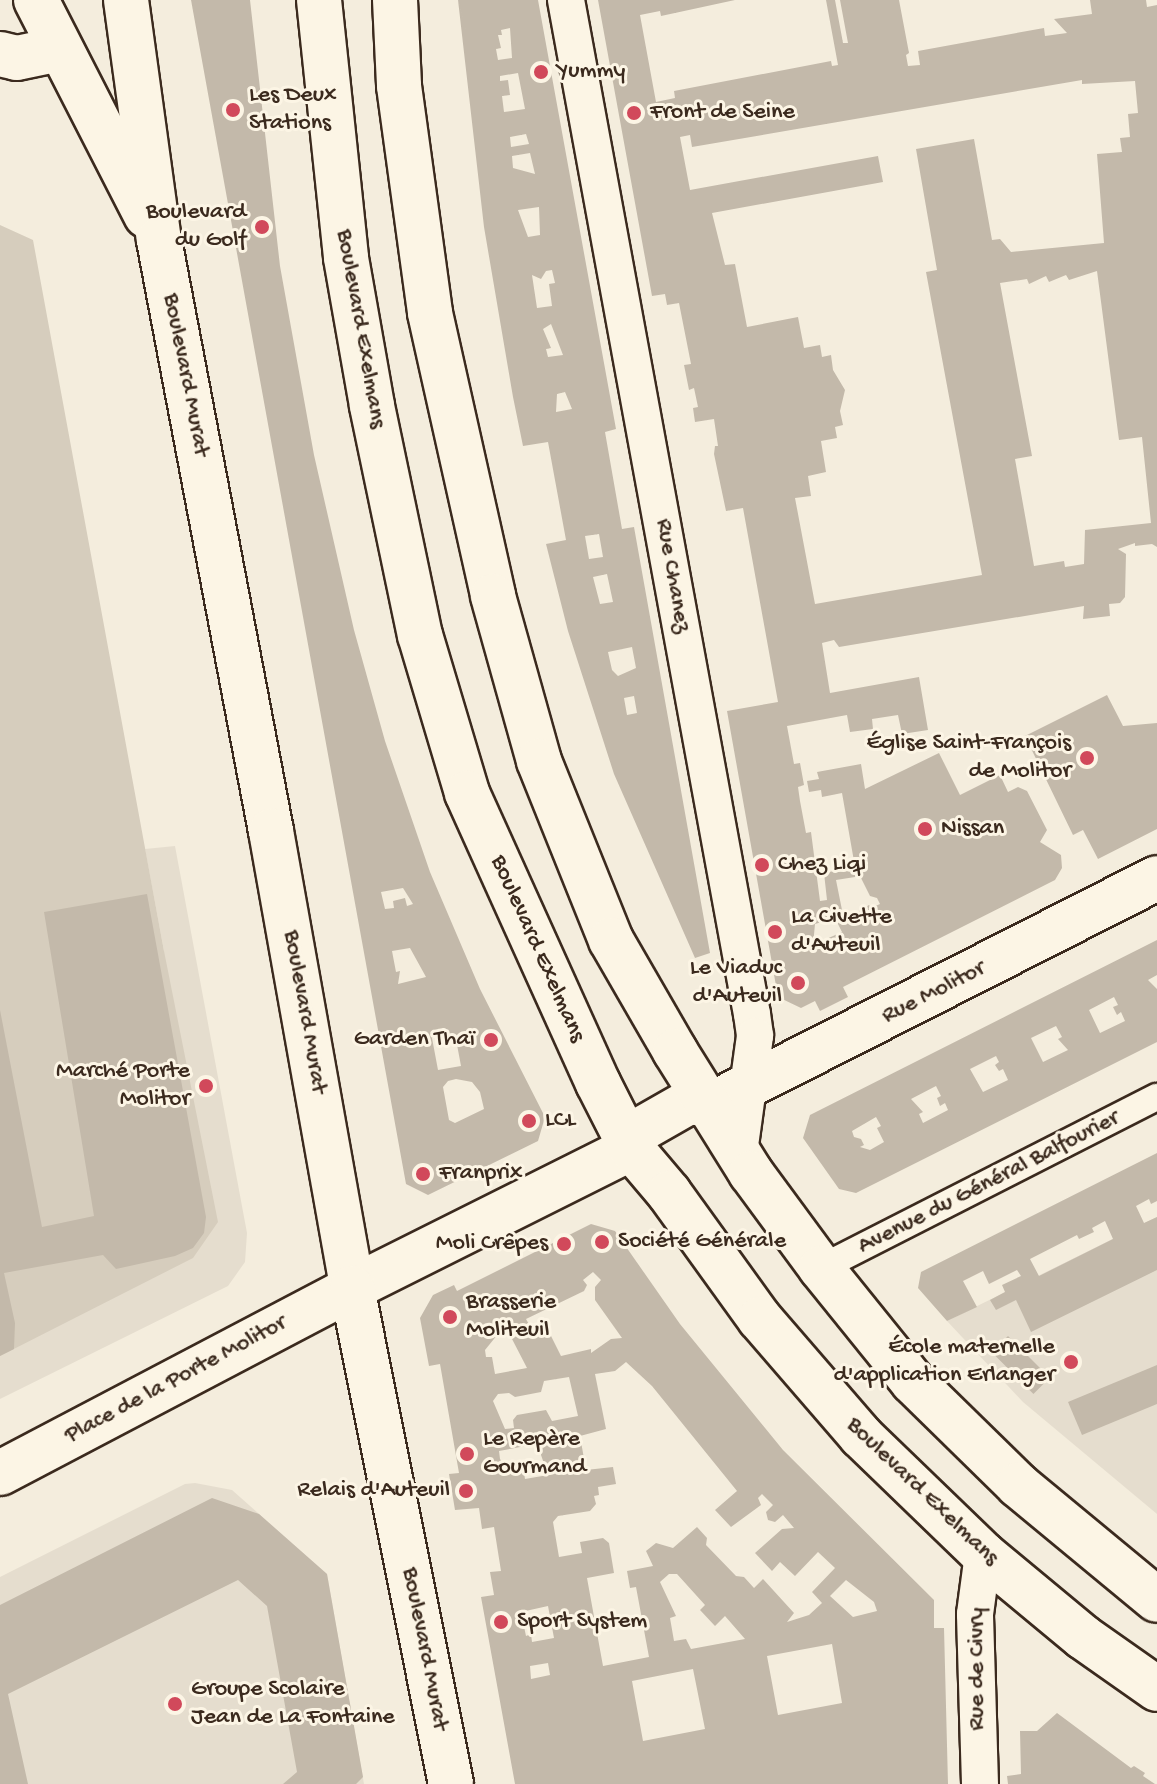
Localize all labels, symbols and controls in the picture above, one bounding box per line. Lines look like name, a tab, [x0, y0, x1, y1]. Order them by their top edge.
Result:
place label: Yummy	[557, 58, 625, 86]
marker: Yummy	[532, 63, 550, 81]
place label: Les Deux Stations	[249, 82, 337, 138]
place label: Front de Seine	[650, 99, 795, 127]
marker: Les Deux Stations	[224, 101, 242, 119]
marker: Front de Seine	[625, 104, 643, 122]
place label: Boulevard du Golf	[146, 199, 246, 255]
marker: Boulevard du Golf	[253, 218, 271, 236]
street label: Boulevard Exelmans	[328, 227, 392, 431]
street label: Boulevard Murat	[155, 291, 215, 459]
street label: Rue Chanez	[648, 517, 696, 635]
place label: Église Saint-François de Molitor	[866, 730, 1071, 786]
marker: Église Saint-François de Molitor	[1078, 749, 1096, 767]
place label: Nissan	[941, 815, 1004, 843]
marker: Nissan	[916, 820, 934, 838]
street label: Boulevard Exelmans	[483, 851, 591, 1047]
place label: Chez Liqi	[778, 851, 866, 879]
marker: Chez Liqi	[753, 856, 771, 874]
place label: La Civette d'Auteuil	[791, 904, 892, 960]
marker: La Civette d'Auteuil	[766, 923, 784, 941]
street label: Boulevard Murat	[275, 928, 333, 1096]
place label: Le Viaduc d'Auteuil	[690, 955, 782, 1011]
street label: Rue Molitor	[877, 955, 991, 1031]
marker: Le Viaduc d'Auteuil	[789, 974, 807, 992]
place label: Garden Thaï	[354, 1026, 475, 1054]
marker: Garden Thaï	[482, 1031, 500, 1049]
place label: Marché Porte Molitor	[56, 1058, 190, 1114]
marker: Marché Porte Molitor	[197, 1077, 215, 1095]
street label: Avenue du Général Balfourier	[853, 1104, 1125, 1262]
place label: LCL	[545, 1107, 576, 1135]
marker: LCL	[520, 1112, 538, 1130]
place label: Franprix	[439, 1160, 523, 1188]
marker: Franprix	[414, 1165, 432, 1183]
place label: Société Générale	[618, 1228, 786, 1256]
place label: Moli Crêpes	[436, 1230, 548, 1258]
marker: Société Générale	[593, 1233, 611, 1251]
marker: Moli Crêpes	[555, 1235, 573, 1253]
place label: Brasserie Moliteuil	[466, 1289, 556, 1345]
marker: Brasserie Moliteuil	[441, 1308, 459, 1326]
street label: Place de la Porte Molitor	[60, 1309, 292, 1451]
place label: École maternelle d'application Erlanger	[833, 1334, 1055, 1390]
marker: École maternelle d'application Erlanger	[1062, 1353, 1080, 1371]
street label: Boulevard Exelmans	[839, 1412, 1005, 1572]
place label: Le Repère Gourmand	[483, 1426, 586, 1482]
marker: Le Repère Gourmand	[458, 1445, 476, 1463]
place label: Relais d'Auteuil	[297, 1477, 450, 1505]
marker: Relais d'Auteuil	[457, 1482, 475, 1500]
street label: Boulevard Murat	[394, 1565, 454, 1733]
street label: Rue de Civry	[964, 1607, 992, 1731]
place label: Sport System	[517, 1608, 647, 1636]
marker: Sport System	[492, 1613, 510, 1631]
place label: Groupe Scolaire Jean de La Fontaine	[191, 1676, 395, 1732]
marker: Groupe Scolaire Jean de La Fontaine	[166, 1695, 184, 1713]

